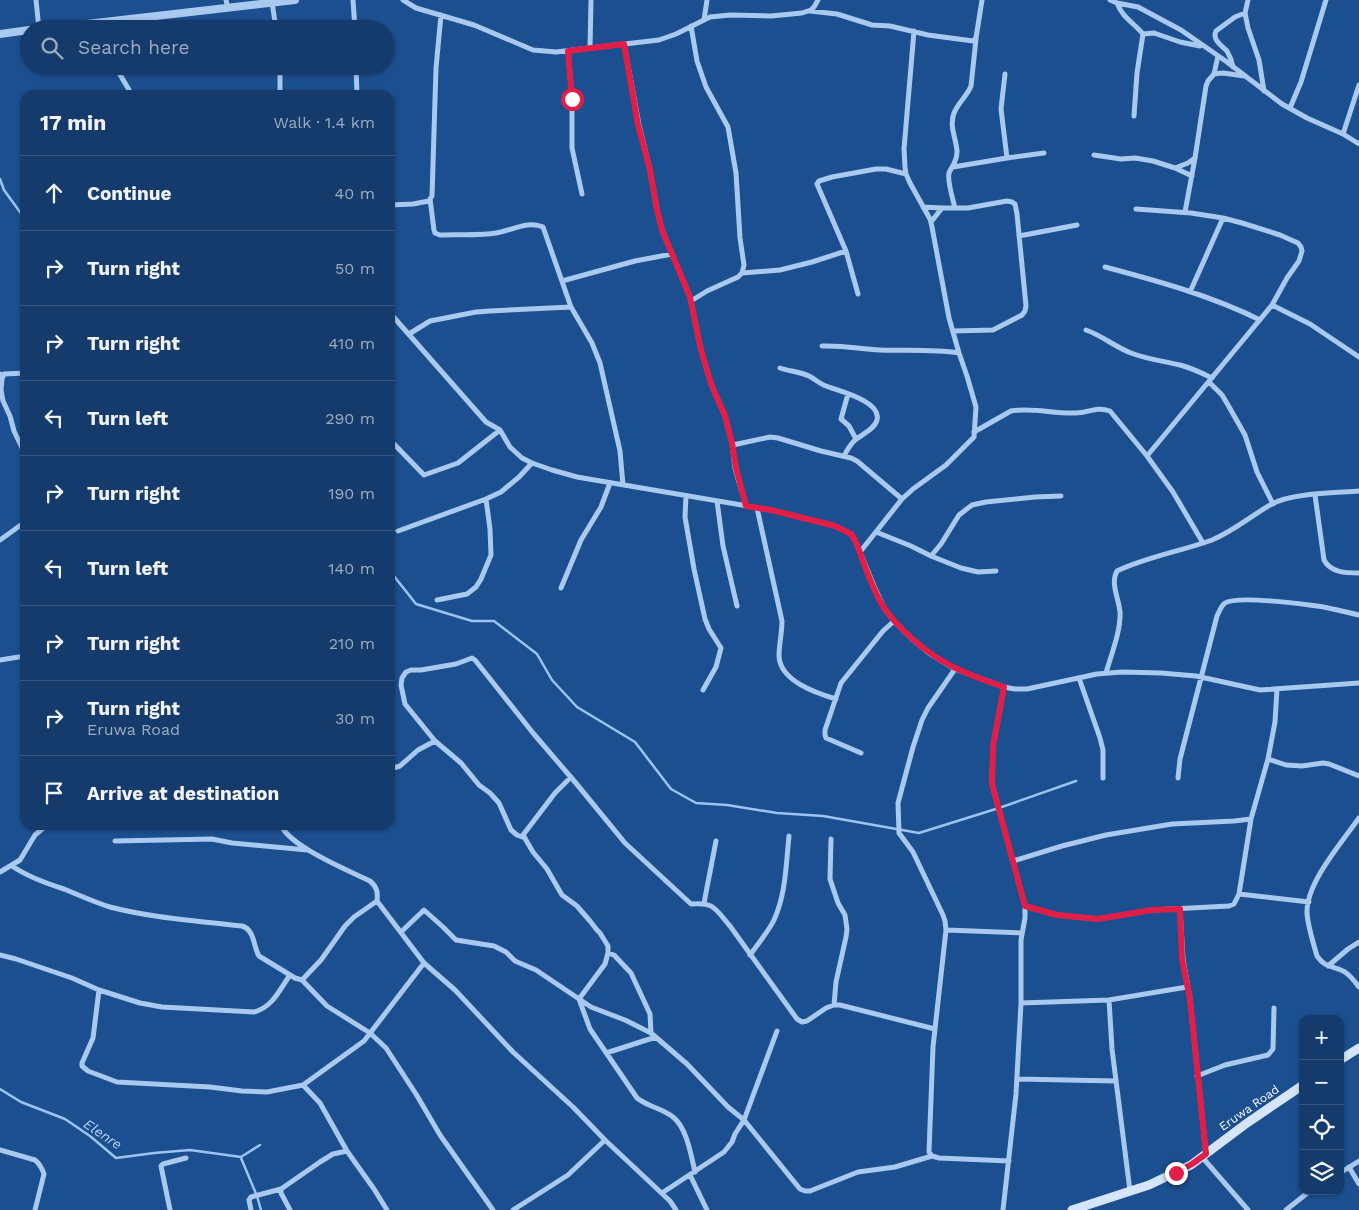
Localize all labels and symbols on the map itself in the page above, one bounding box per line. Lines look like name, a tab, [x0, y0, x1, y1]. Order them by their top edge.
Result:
route start	[561, 88, 584, 111]
street label: Eruwa Road	[1216, 1082, 1282, 1134]
water label: Elenre	[81, 1115, 125, 1153]
route end	[1165, 1162, 1188, 1185]

